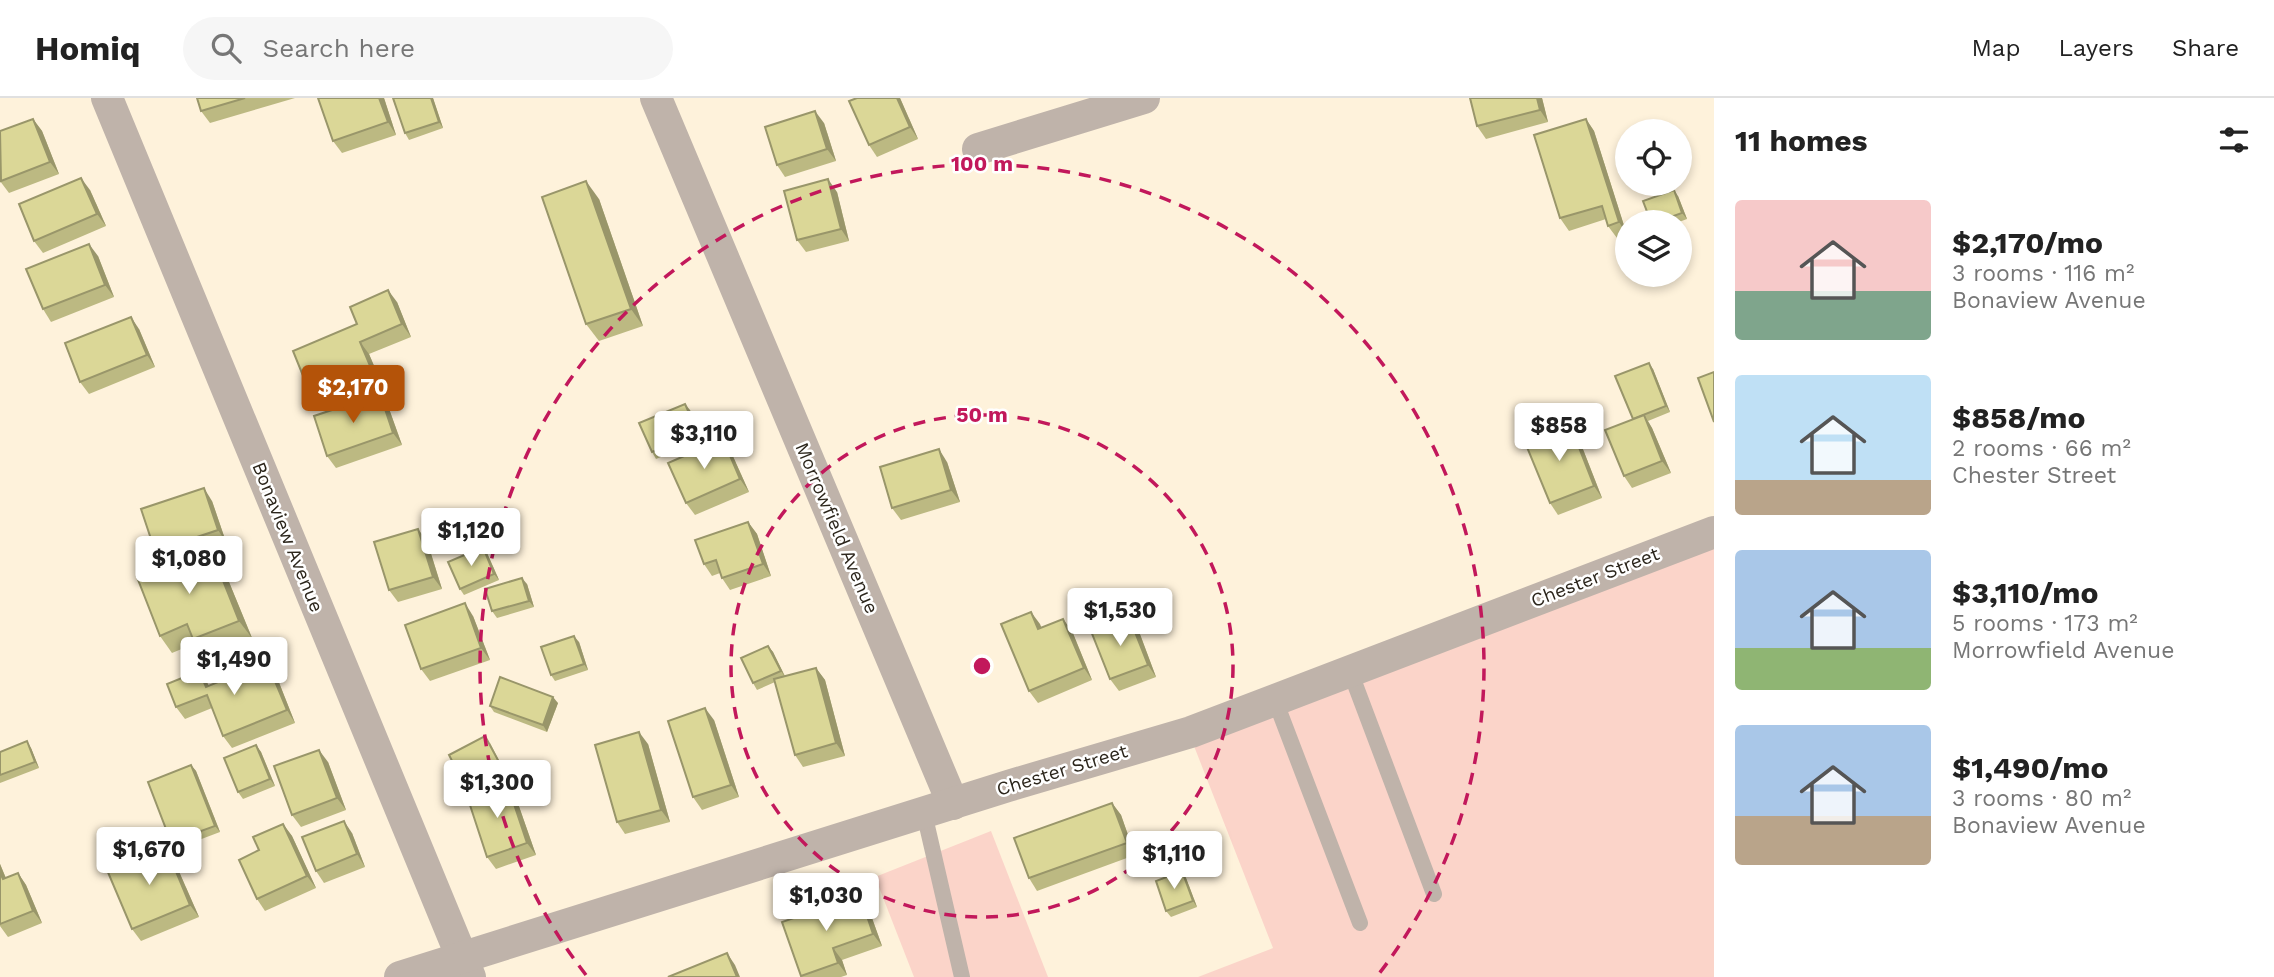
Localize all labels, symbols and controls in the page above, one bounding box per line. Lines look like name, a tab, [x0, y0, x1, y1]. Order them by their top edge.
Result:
search box	[183, 17, 673, 80]
text: Homiq	[35, 29, 141, 68]
icon: search	[207, 29, 245, 67]
text: Search here	[263, 33, 415, 63]
text: Map	[1972, 34, 2020, 62]
text: Layers	[2058, 34, 2134, 62]
text: Share	[2172, 34, 2239, 62]
map controls	[1615, 119, 1692, 287]
button: locate	[1615, 119, 1692, 196]
icon: filters	[2215, 121, 2253, 159]
text: 11 homes	[1735, 123, 1868, 158]
text: 100 m	[951, 151, 1013, 176]
button: layers	[1615, 210, 1692, 287]
text: $2,170/mo	[1952, 225, 2103, 260]
icon: home	[1791, 228, 1875, 312]
text: 3 rooms · 116 m²	[1952, 260, 2134, 287]
text: Bonaview Avenue	[1952, 287, 2146, 314]
pin: $2,170	[296, 366, 410, 425]
text: $2,170	[318, 374, 388, 401]
text: $858/mo	[1952, 400, 2086, 435]
text: 50 m	[956, 402, 1008, 427]
icon: home	[1791, 403, 1875, 487]
pin: $858	[1518, 404, 1600, 463]
pin: $3,110	[647, 412, 761, 471]
text: $858	[1531, 412, 1588, 439]
text: $3,110	[670, 420, 738, 447]
text: 2 rooms · 66 m²	[1952, 435, 2131, 462]
street label: Morrowfield Avenue	[791, 439, 883, 617]
street label: Bonaview Avenue	[247, 458, 329, 616]
text: Chester Street	[1952, 462, 2116, 489]
pin: $1,120	[414, 508, 528, 568]
text: $1,120	[437, 517, 505, 544]
pin: $1,080	[132, 536, 246, 596]
street label: Chester Street	[1528, 542, 1662, 612]
text: $1,080	[151, 545, 227, 572]
text: $3,110/mo	[1952, 575, 2098, 610]
icon: home	[1791, 578, 1875, 662]
pin: $1,530	[1063, 588, 1177, 648]
text: $1,530	[1083, 597, 1157, 624]
text: 5 rooms · 173 m²	[1952, 610, 2138, 637]
text: Morrowfield Avenue	[1952, 637, 2174, 664]
pin: $1,490	[177, 638, 291, 697]
text: $1,490	[196, 646, 272, 673]
centre of rings	[970, 654, 994, 678]
street label: Chester Street	[994, 739, 1130, 801]
text: $1,490/mo	[1952, 750, 2108, 785]
icon: home	[1791, 753, 1875, 837]
pin: $1,300	[440, 760, 554, 820]
text: $1,300	[460, 769, 534, 796]
text: 3 rooms · 80 m²	[1952, 785, 2131, 812]
text: Bonaview Avenue	[1952, 812, 2146, 839]
pin: $1,670	[92, 828, 206, 887]
pin: $1,110	[1117, 832, 1231, 891]
text: $1,670	[112, 836, 186, 863]
text: $1,110	[1142, 840, 1206, 867]
pin: $1,030	[769, 874, 883, 933]
text: $1,030	[789, 882, 863, 909]

